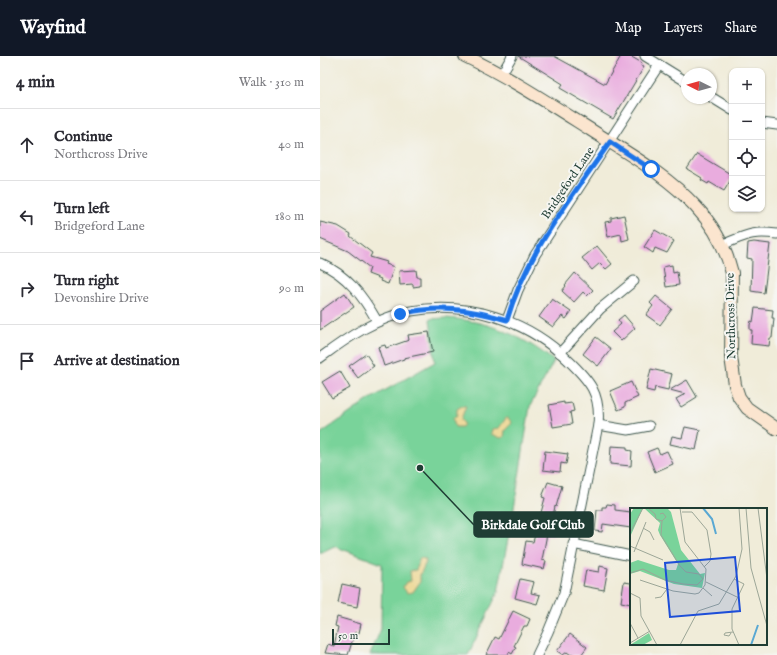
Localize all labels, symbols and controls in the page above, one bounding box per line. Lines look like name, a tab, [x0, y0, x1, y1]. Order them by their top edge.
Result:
text: Wayfind	[20, 16, 86, 40]
text: Map	[615, 19, 642, 37]
text: Layers	[664, 19, 703, 37]
text: Share	[725, 19, 757, 37]
north arrow	[681, 68, 717, 104]
map controls	[729, 68, 765, 212]
button: +	[729, 68, 765, 104]
text: 4 min	[16, 72, 55, 93]
text: Walk · 310 m	[239, 74, 304, 91]
button: −	[729, 104, 765, 140]
text: Continue	[54, 127, 112, 146]
icon: ahead	[16, 134, 38, 156]
text: 40 m	[278, 136, 304, 153]
button: locate	[729, 140, 765, 176]
street label: Bridgeford Lane	[538, 144, 598, 222]
text: Northcross Drive	[54, 146, 148, 163]
route start	[642, 160, 660, 178]
button: layers	[729, 176, 765, 212]
text: Turn left	[54, 199, 110, 218]
icon: left	[16, 206, 38, 228]
text: 180 m	[275, 208, 304, 225]
text: Bridgeford Lane	[54, 218, 145, 235]
text: Turn right	[54, 271, 119, 290]
street label: Northcross Drive	[723, 272, 739, 359]
icon: right	[16, 278, 38, 300]
text: 90 m	[279, 280, 304, 297]
text: Devonshire Drive	[54, 290, 149, 307]
route end	[391, 305, 409, 323]
icon: arrive	[16, 350, 38, 372]
text: Arrive at destination	[54, 351, 180, 370]
inset map	[630, 508, 767, 645]
callout: Birkdale Golf Club	[474, 512, 593, 537]
text: Birkdale Golf Club	[481, 517, 585, 534]
scale bar	[332, 627, 390, 646]
text: 50 m	[338, 629, 358, 643]

